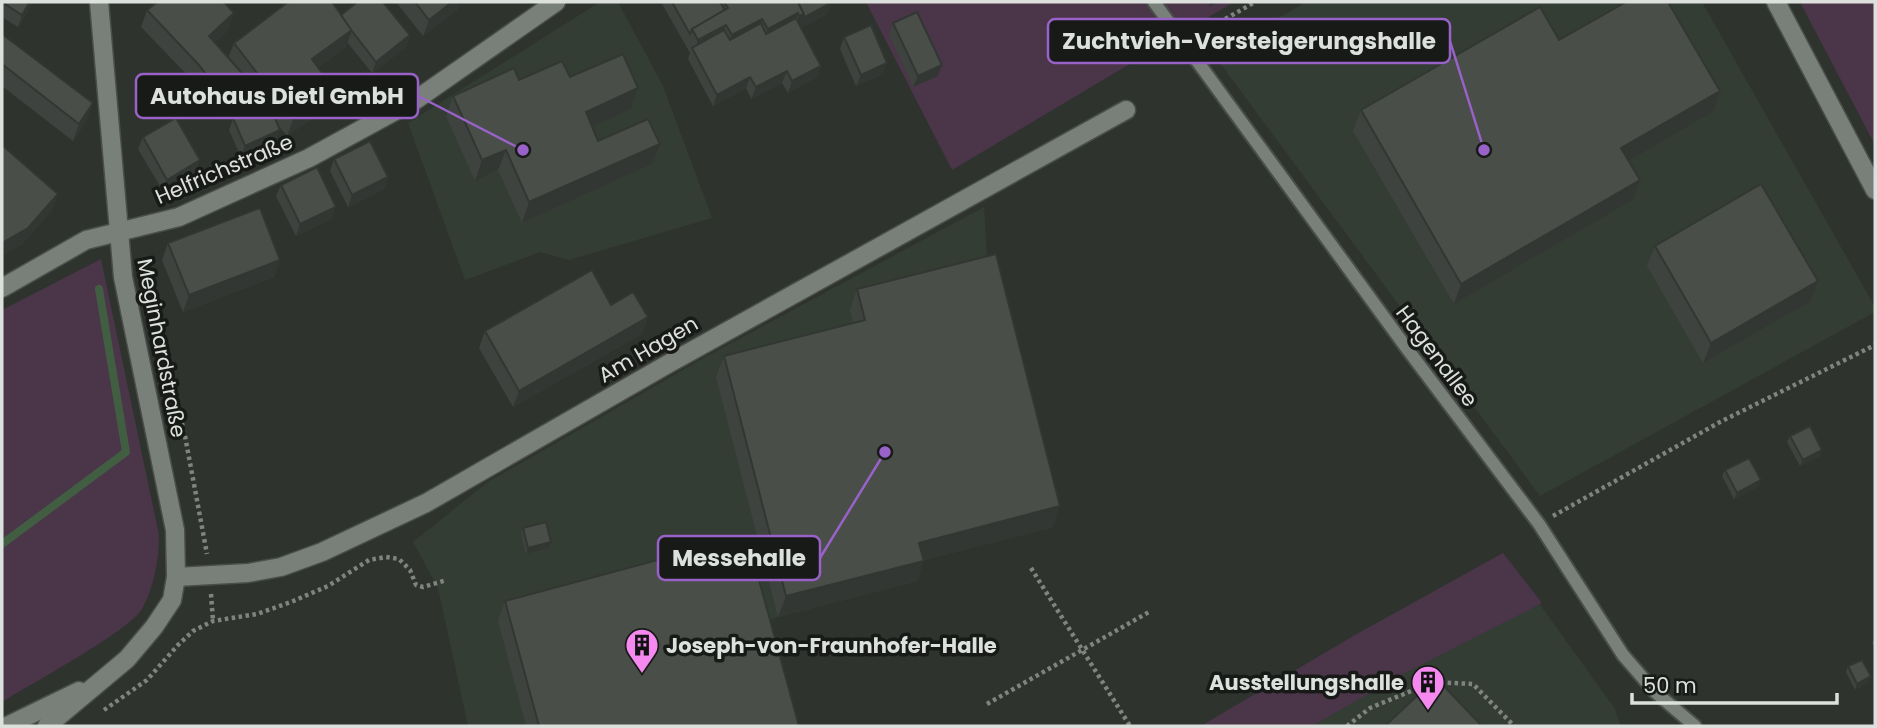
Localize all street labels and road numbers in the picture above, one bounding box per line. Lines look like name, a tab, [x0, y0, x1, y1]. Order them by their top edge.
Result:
street label: Helfrichstraße	[151, 127, 297, 211]
street label: Meginhardstraße	[130, 256, 194, 440]
street label: Hagenallee	[1389, 299, 1485, 413]
street label: Am Hagen	[593, 309, 703, 389]

